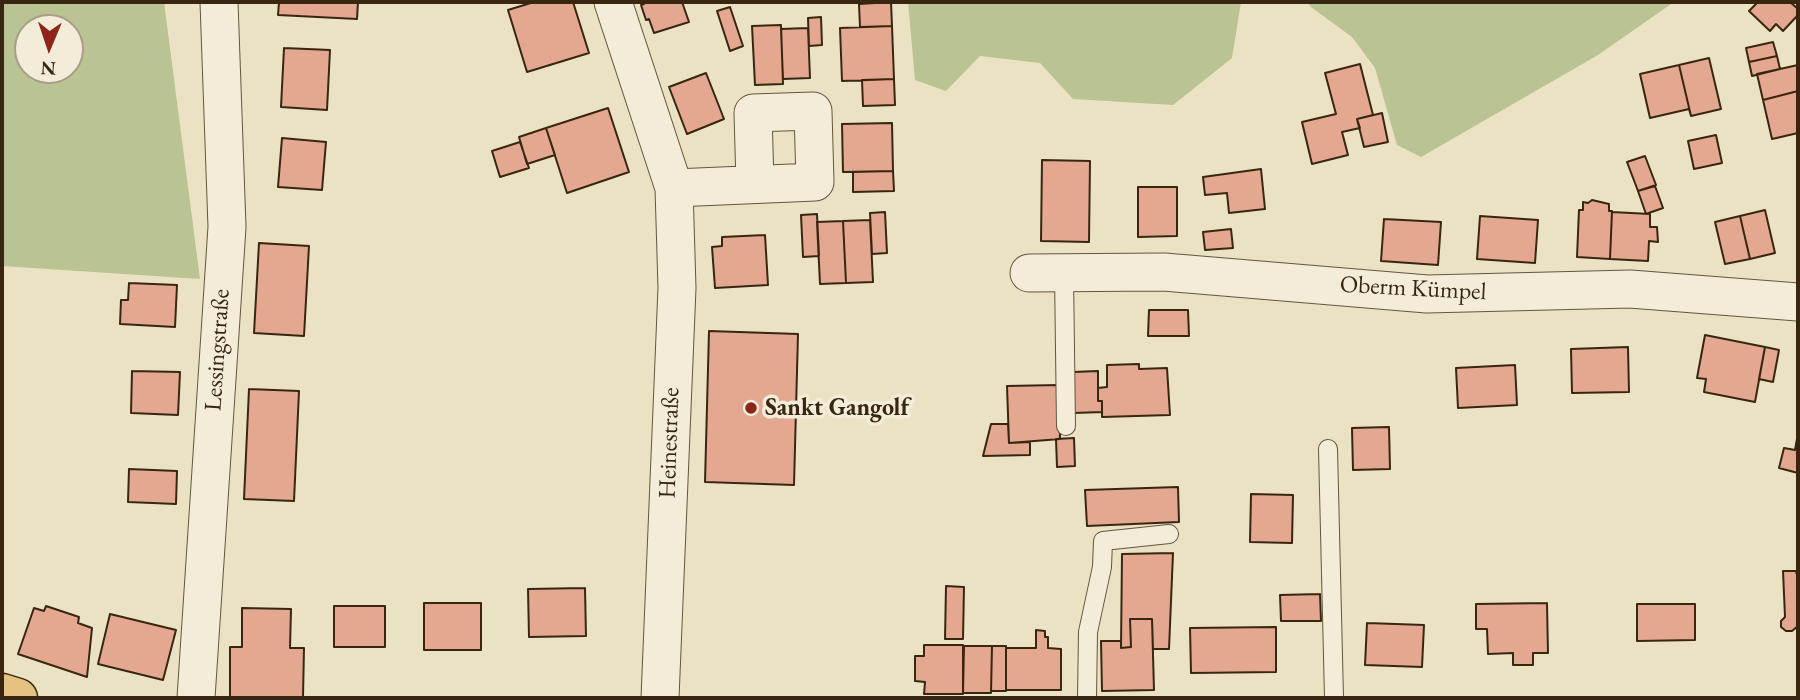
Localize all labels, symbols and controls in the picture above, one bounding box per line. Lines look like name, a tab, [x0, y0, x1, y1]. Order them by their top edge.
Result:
north arrow	[14, 14, 84, 84]
text: N	[40, 56, 56, 81]
street label: Oberm Kümpel	[1339, 271, 1487, 307]
street label: Lessingstraße	[199, 288, 237, 412]
street label: Heinestraße	[654, 387, 686, 499]
place label: Sankt Gangolf	[765, 394, 909, 422]
marker: Sankt Gangolf	[743, 400, 759, 416]

